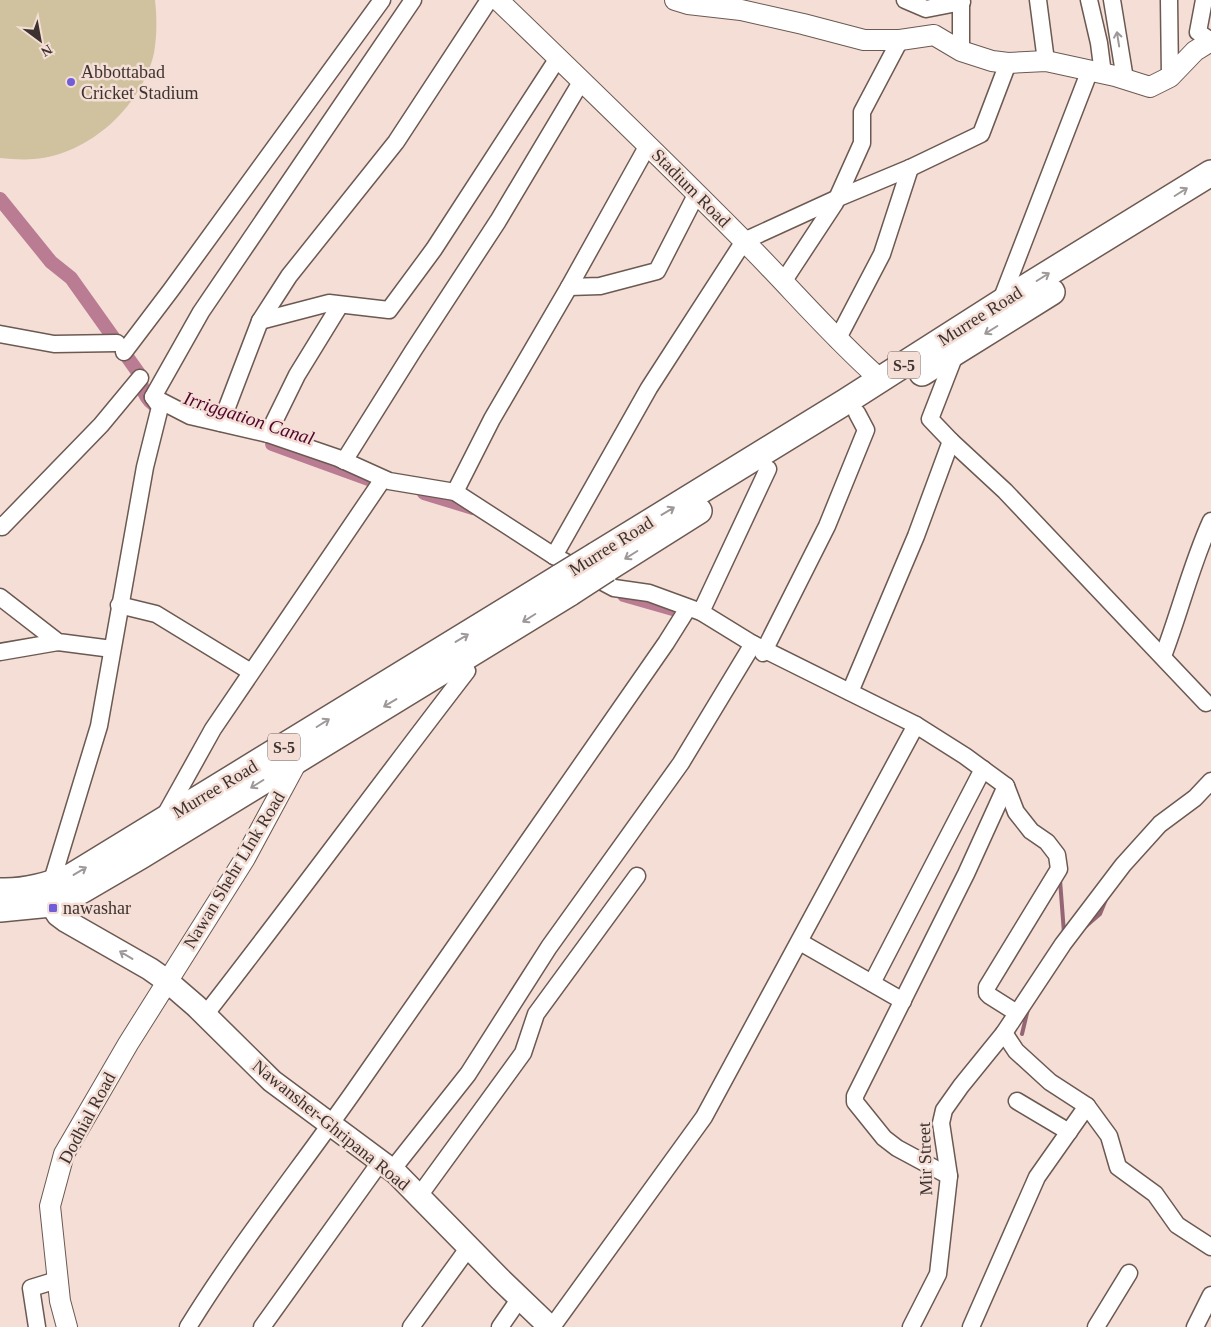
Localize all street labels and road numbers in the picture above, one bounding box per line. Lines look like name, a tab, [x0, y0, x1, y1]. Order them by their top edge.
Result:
street label: Stadium Road	[648, 145, 734, 231]
street label: Murree Road	[934, 282, 1026, 350]
road number: S-5	[888, 352, 920, 378]
street label: Murree Road	[565, 512, 657, 580]
road number: S-5	[268, 734, 300, 760]
street label: Murree Road	[169, 756, 261, 822]
street label: Nawan Shehr LInk Road	[179, 788, 289, 952]
street label: Nawansher-Ghripana Road	[249, 1056, 413, 1194]
street label: Dodhial Road	[55, 1069, 119, 1167]
street label: Mir Street	[914, 1122, 936, 1196]

